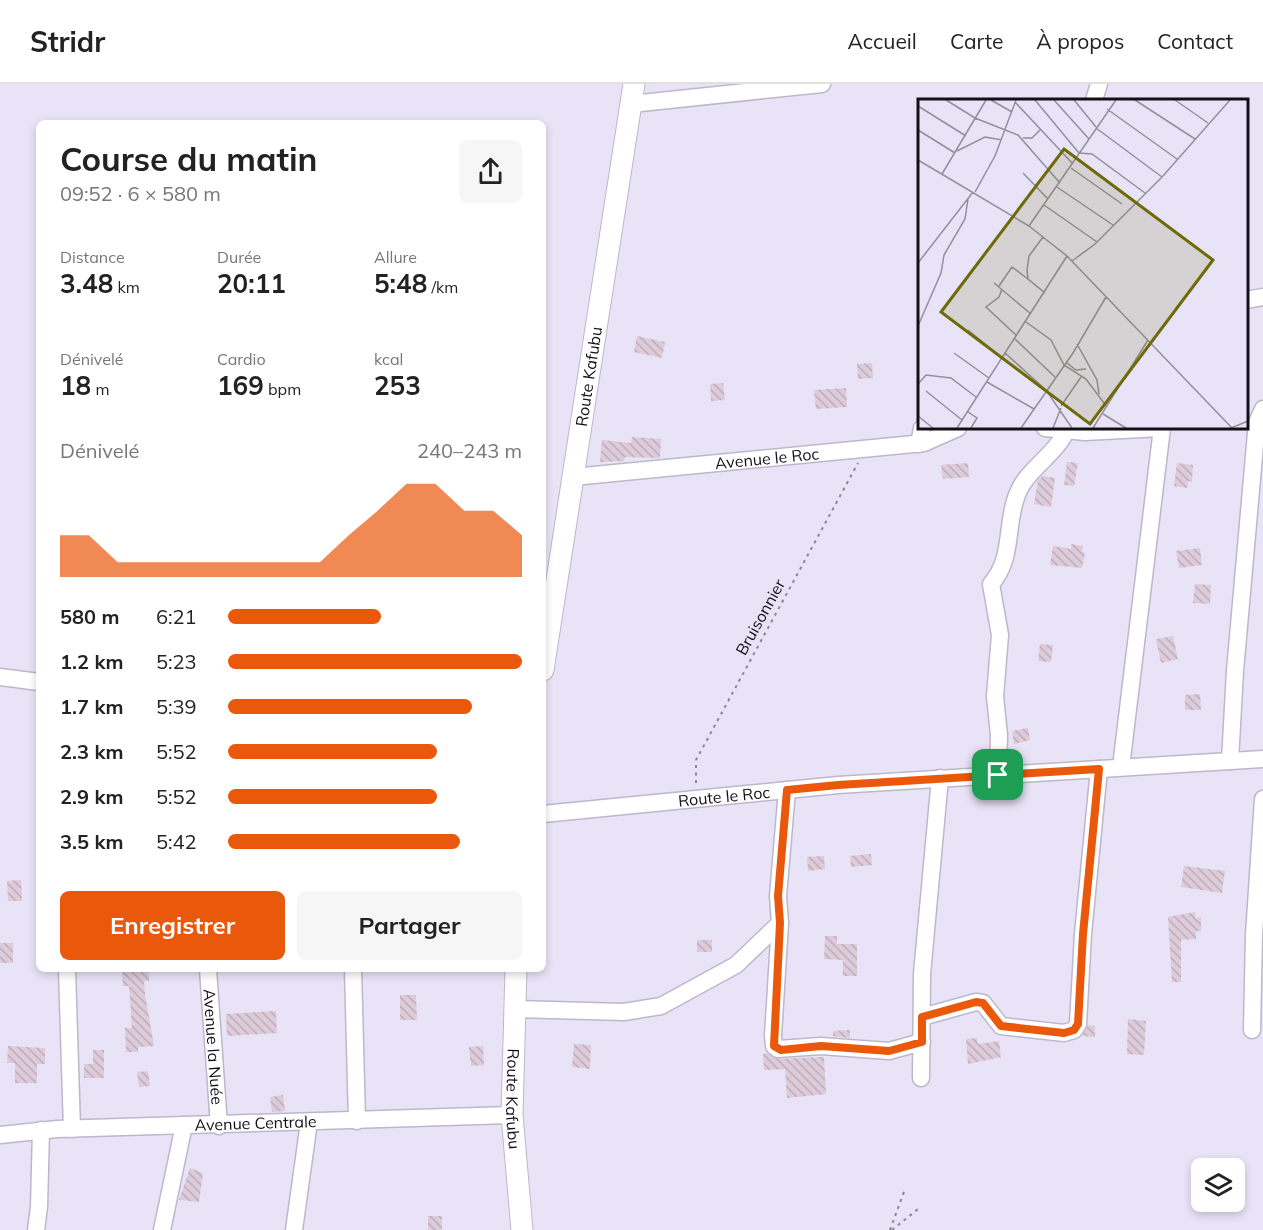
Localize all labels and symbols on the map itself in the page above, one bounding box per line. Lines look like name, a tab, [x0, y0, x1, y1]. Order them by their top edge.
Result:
inset map	[918, 99, 1248, 429]
street label: Route Kafubu	[571, 325, 606, 428]
street label: Avenue le Roc	[714, 443, 820, 473]
street label: Bruisonnier	[731, 575, 789, 659]
pin	[972, 749, 1023, 800]
street label: Route le Roc	[677, 782, 771, 811]
street label: Avenue la Nuée	[199, 988, 227, 1105]
street label: Route Kafubu	[502, 1048, 525, 1150]
street label: Avenue Centrale	[194, 1111, 317, 1135]

